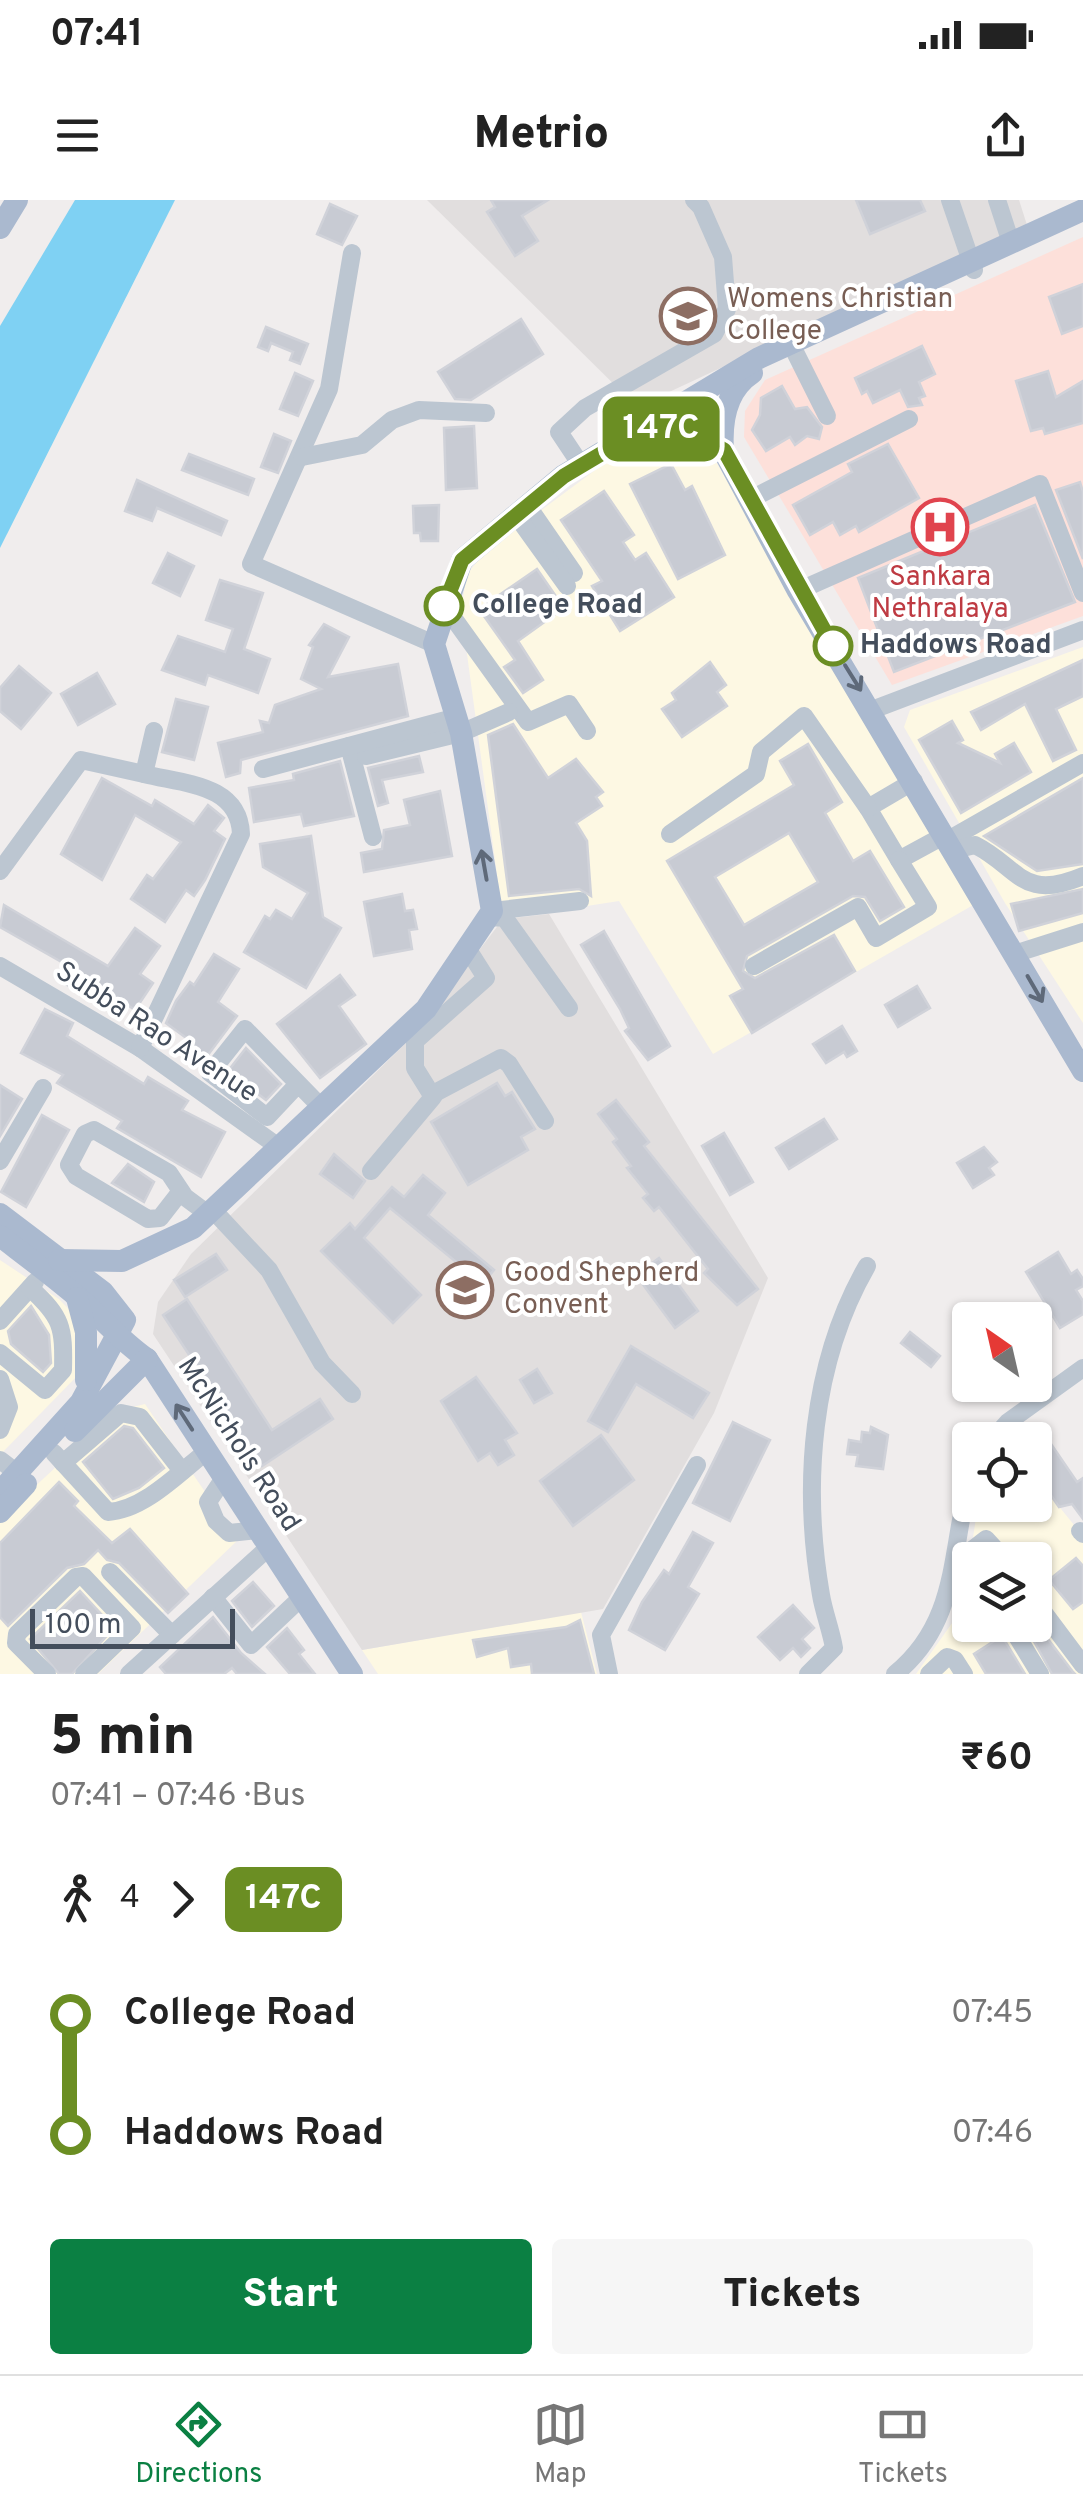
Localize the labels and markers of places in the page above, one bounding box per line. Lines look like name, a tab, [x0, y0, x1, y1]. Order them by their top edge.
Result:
place label: Womens Christian College	[727, 282, 953, 350]
school or university icon: Womens Christian College	[658, 286, 718, 346]
hospital icon: Sankara Nethralaya	[910, 497, 970, 557]
place label: Sankara Nethralaya	[872, 560, 1008, 628]
marker: College Road	[425, 587, 463, 625]
place label: College Road	[472, 588, 643, 624]
marker: Haddows Road	[814, 627, 852, 665]
place label: Haddows Road	[860, 628, 1052, 664]
place label: Good Shepherd Convent	[504, 1256, 699, 1324]
school or university icon: Good Shepherd Convent	[435, 1260, 495, 1320]

